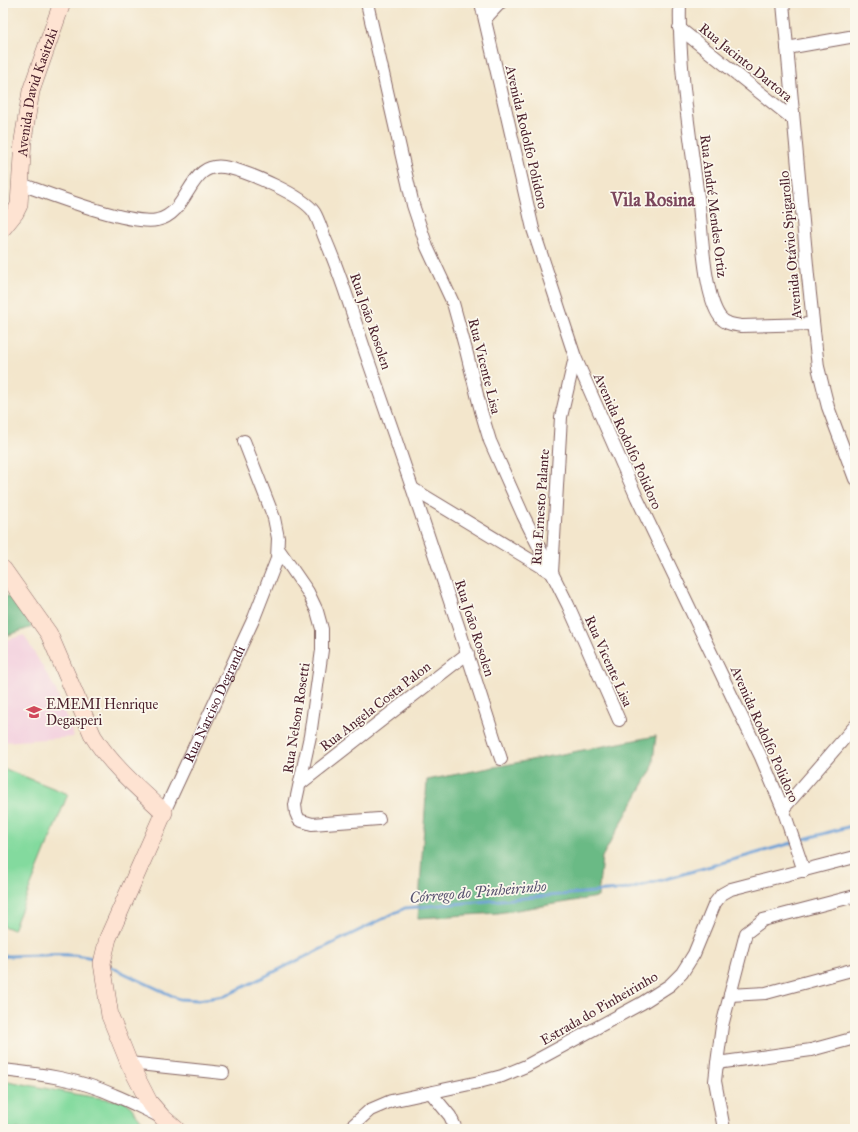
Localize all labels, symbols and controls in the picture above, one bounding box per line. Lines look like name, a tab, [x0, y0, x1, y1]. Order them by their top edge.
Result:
street label: Rua Jacinto Dartora	[695, 20, 796, 106]
street label: Avenida David Kasitzki	[14, 26, 62, 158]
street label: Avenida Rodolfo Polidoro	[501, 63, 551, 211]
street label: Rua André Mendes Ortiz	[696, 134, 731, 279]
street label: Avenida Otávio Spigarollo	[776, 170, 806, 321]
district label: Vila Rosina	[610, 189, 696, 211]
street label: Rua João Rosolen	[345, 271, 395, 372]
street label: Rua Vicente Lisa	[464, 317, 505, 416]
street label: Avenida Rodolfo Polidoro	[589, 370, 665, 512]
street label: Rua Ernesto Palante	[528, 448, 553, 566]
street label: Rua João Rosolen	[450, 578, 498, 680]
street label: Rua Vicente Lisa	[581, 613, 636, 709]
street label: Rua Narciso Degrandi	[180, 643, 249, 765]
street label: Rua Angela Costa Palon	[316, 658, 434, 755]
street label: Rua Nelson Rosetti	[279, 661, 314, 775]
street label: Avenida Rodolfo Polidoro	[726, 663, 802, 805]
place label: EMEMI Henrique Degasperi	[46, 696, 158, 729]
school or university icon: EMEMI Henrique Degasperi	[25, 703, 43, 721]
water label: Córrego do Pinheirinho	[409, 877, 548, 907]
street label: Estrada do Pinheirinho	[537, 968, 661, 1049]

